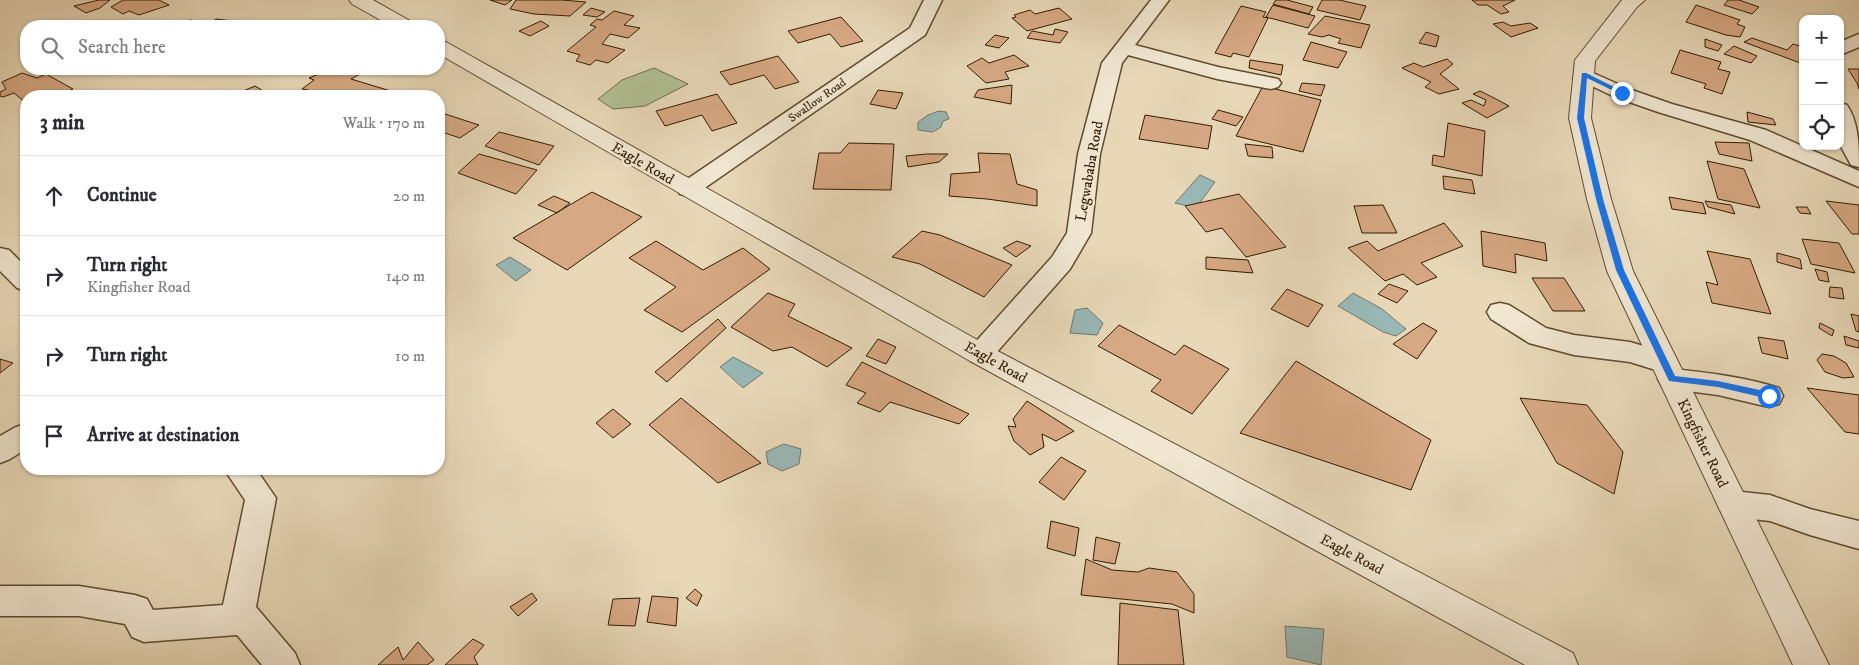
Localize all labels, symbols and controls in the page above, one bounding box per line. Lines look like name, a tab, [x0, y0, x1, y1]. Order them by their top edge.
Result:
map controls	[1799, 15, 1844, 150]
button: +	[1799, 15, 1844, 60]
search box	[20, 20, 445, 75]
icon: search	[38, 34, 66, 62]
text: Search here	[78, 36, 166, 59]
button: −	[1799, 60, 1844, 105]
street label: Swallow Road	[786, 75, 849, 126]
route end	[1611, 82, 1634, 105]
button: locate	[1799, 105, 1844, 150]
text: 3 min	[40, 110, 85, 136]
text: Walk · 170 m	[343, 113, 425, 133]
street label: Legwababa Road	[1071, 119, 1108, 223]
street label: Eagle Road	[608, 138, 678, 189]
icon: ahead	[40, 182, 68, 210]
text: Continue	[87, 184, 157, 207]
text: 20 m	[393, 186, 425, 206]
text: Turn right	[87, 254, 167, 277]
icon: right	[40, 262, 68, 290]
text: 140 m	[386, 266, 425, 286]
text: Kingfisher Road	[87, 277, 190, 297]
street label: Eagle Road	[961, 337, 1031, 388]
icon: right	[40, 342, 68, 370]
text: Turn right	[87, 344, 167, 367]
text: 10 m	[395, 346, 425, 366]
route start	[1758, 385, 1781, 408]
street label: Kingfisher Road	[1673, 396, 1733, 491]
icon: arrive	[40, 422, 68, 450]
text: Arrive at destination	[87, 424, 239, 447]
street label: Eagle Road	[1317, 530, 1387, 579]

